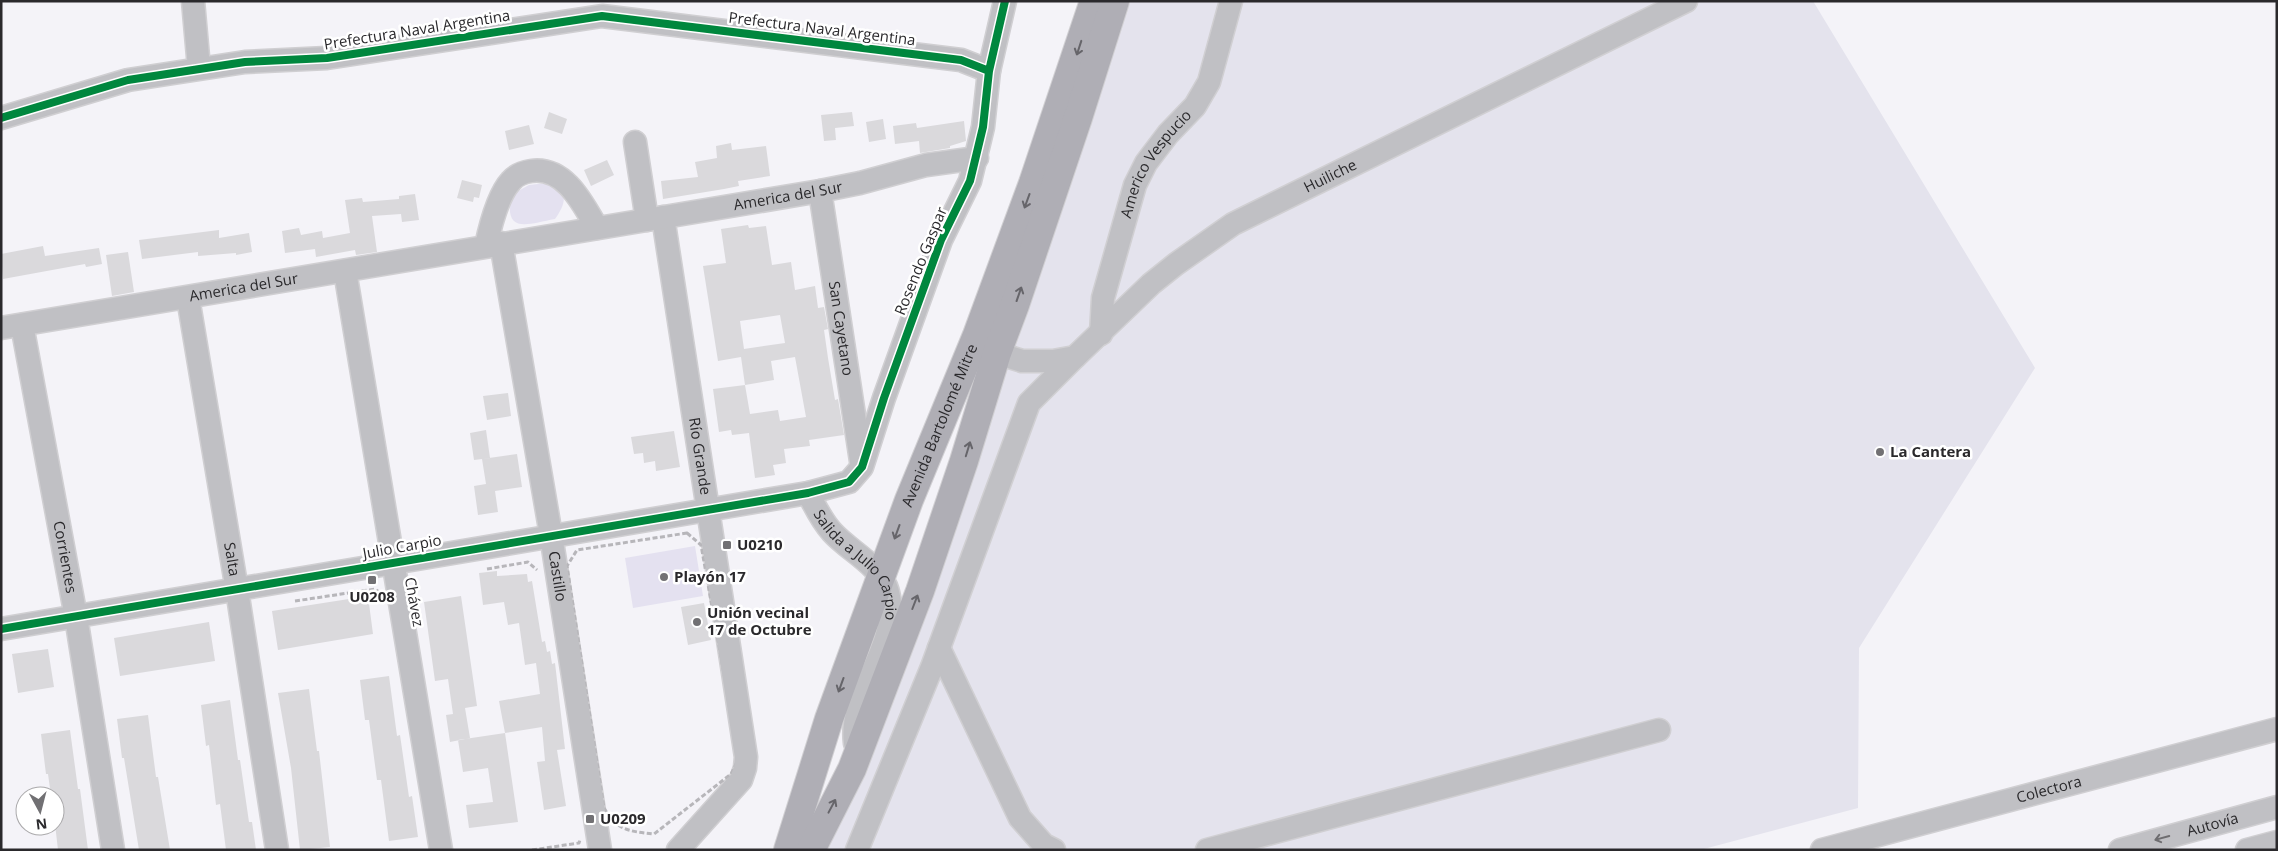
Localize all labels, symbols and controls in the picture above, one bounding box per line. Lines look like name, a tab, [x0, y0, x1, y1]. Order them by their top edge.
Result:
street label: Prefectura Naval Argentina	[322, 4, 511, 54]
street label: Prefectura Naval Argentina	[727, 7, 917, 49]
one-way arrow	[1073, 39, 1083, 55]
street label: Americo Vespucio	[1115, 105, 1195, 220]
street label: Huiliche	[1300, 154, 1360, 197]
street label: America del Sur	[732, 176, 844, 214]
one-way arrow	[1022, 193, 1031, 209]
street label: Rosendo Gaspar	[889, 203, 951, 318]
street label: America del Sur	[188, 267, 299, 305]
street label: San Cayetano	[825, 280, 859, 377]
one-way arrow	[1014, 287, 1024, 303]
street label: Avenida Bartolomé Mitre	[896, 341, 981, 509]
street label: Río Grande	[685, 416, 717, 496]
one-way arrow	[963, 441, 973, 457]
place label: La Cantera	[1890, 441, 1971, 461]
marker: La Cantera	[1874, 446, 1886, 458]
street label: Salida a Julio Carpio	[810, 505, 902, 621]
street label: Corrientes	[49, 519, 82, 595]
one-way arrow	[892, 524, 901, 539]
street label: Julio Carpio	[359, 529, 443, 563]
place label: U0210	[737, 534, 783, 554]
marker: U0210	[721, 539, 733, 551]
street label: Salta	[220, 541, 246, 578]
street label: Castillo	[545, 549, 572, 603]
place label: Playón 17	[674, 566, 746, 586]
marker: Playón 17	[658, 571, 670, 583]
marker: U0208	[366, 574, 378, 586]
street label: Chávez	[401, 576, 429, 628]
place label: U0208	[349, 586, 395, 606]
one-way arrow	[911, 595, 920, 610]
place label: Unión vecinal 17 de Octubre	[707, 602, 812, 639]
marker: Unión vecinal 17 de Octubre	[691, 616, 703, 628]
one-way arrow	[836, 676, 846, 692]
street label: Colectora	[2014, 770, 2084, 807]
north arrow	[15, 786, 65, 836]
one-way arrow	[828, 799, 837, 814]
street label: Autovía	[2184, 807, 2240, 840]
place label: U0209	[600, 808, 646, 828]
marker: U0209	[584, 813, 596, 825]
text: N	[35, 814, 48, 835]
one-way arrow	[2155, 834, 2171, 844]

